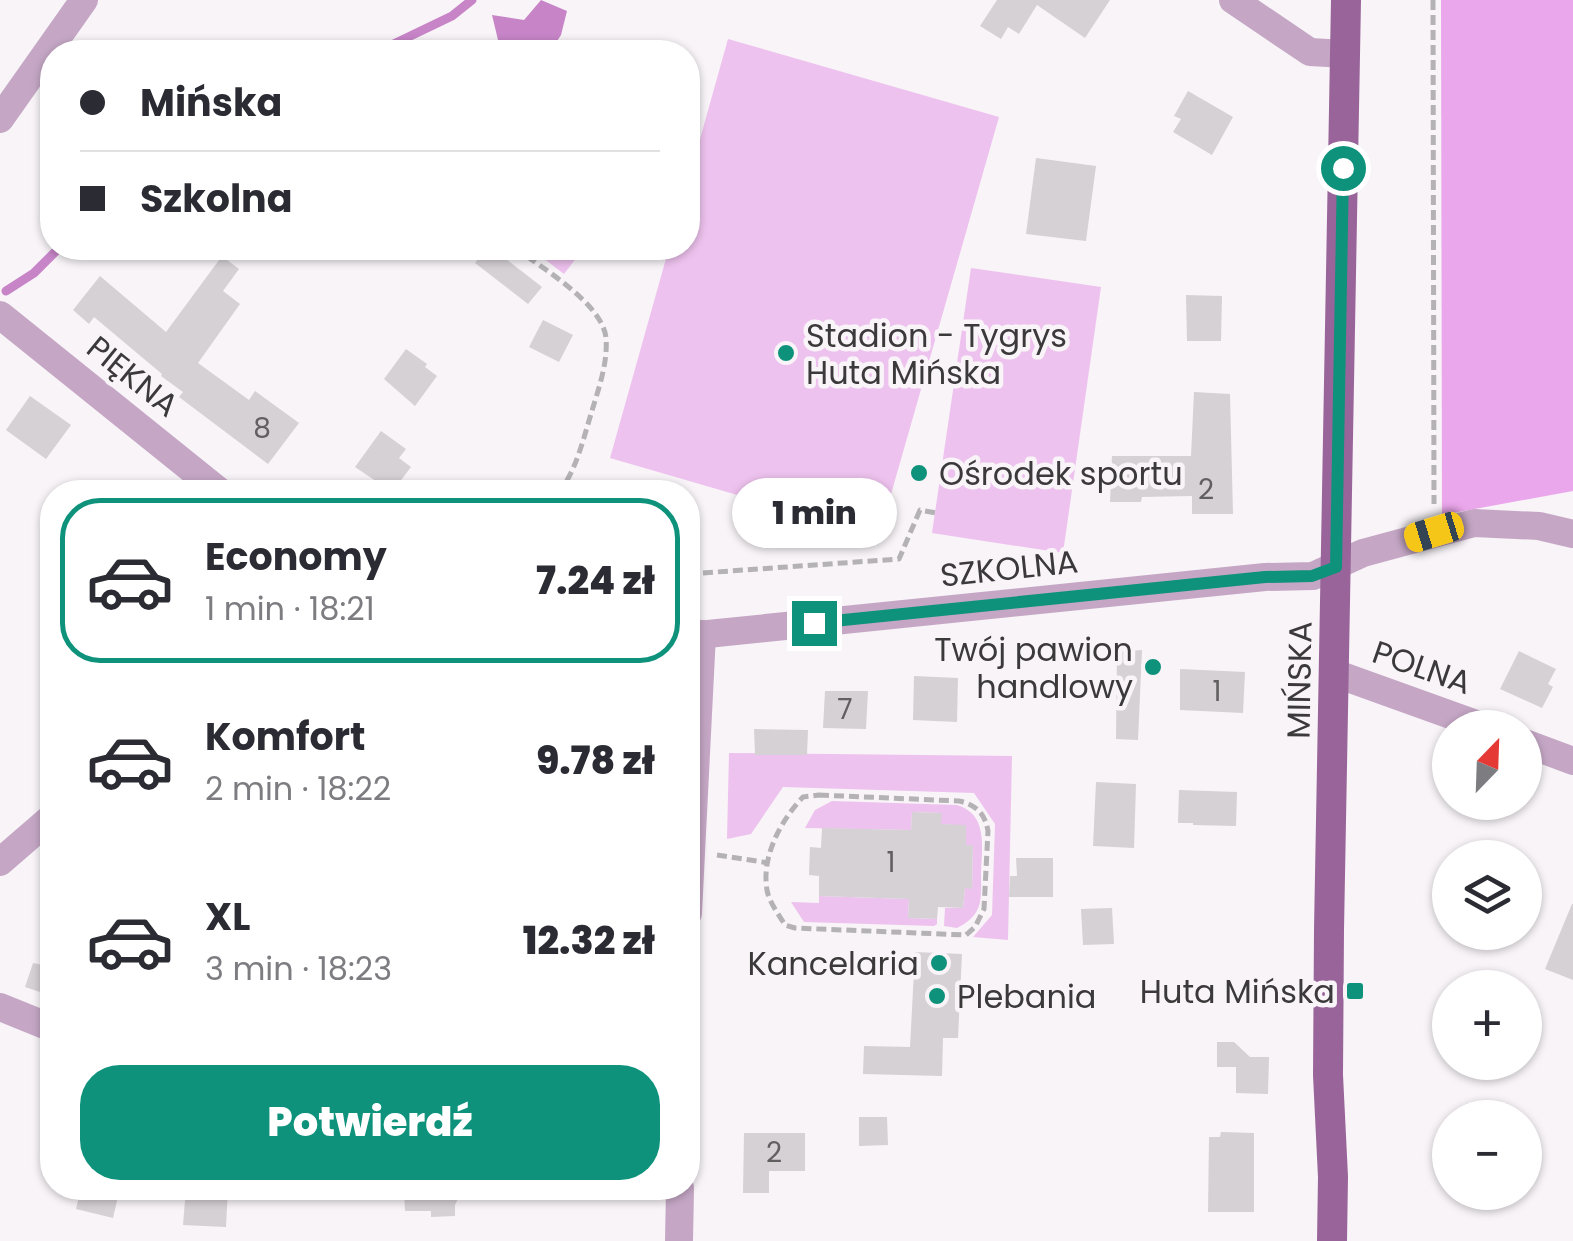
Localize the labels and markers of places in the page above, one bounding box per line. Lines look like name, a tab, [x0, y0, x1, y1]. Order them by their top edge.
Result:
place label: Stadion - Tygrys Huta Mińska	[806, 313, 1067, 395]
marker: Stadion - Tygrys Huta Mińska	[775, 342, 797, 364]
place label: Ośrodek sportu	[939, 451, 1183, 496]
marker: Ośrodek sportu	[908, 462, 930, 484]
place label: Twój pawion handlowy	[934, 627, 1133, 709]
marker: Twój pawion handlowy	[1142, 656, 1164, 678]
place label: Kancelaria	[748, 941, 919, 986]
marker: Kancelaria	[928, 952, 950, 974]
place label: Huta Mińska	[1140, 969, 1335, 1014]
place label: Plebania	[957, 974, 1097, 1019]
marker: Huta Mińska	[1344, 980, 1366, 1002]
marker: Plebania	[926, 985, 948, 1007]

